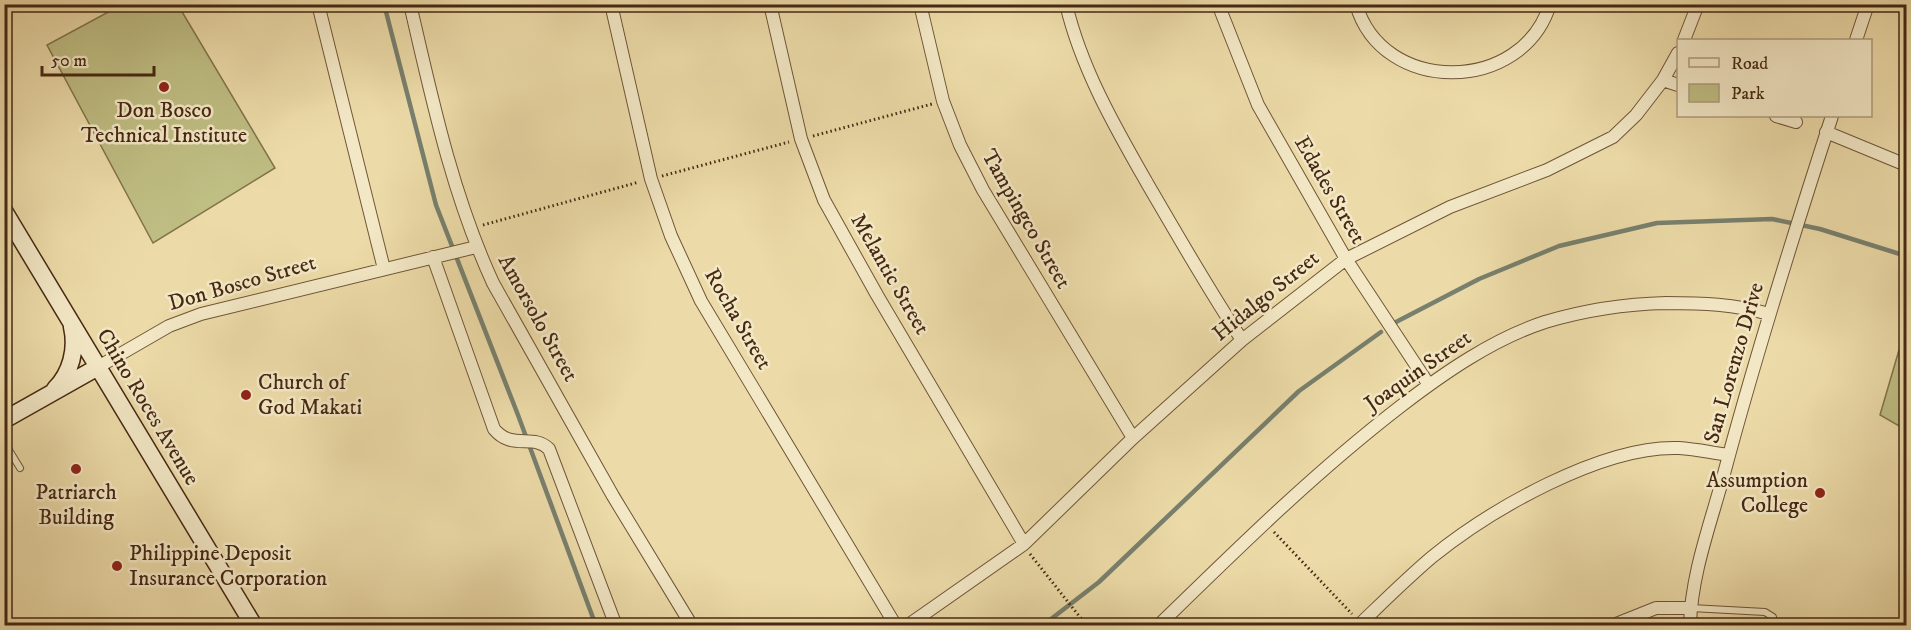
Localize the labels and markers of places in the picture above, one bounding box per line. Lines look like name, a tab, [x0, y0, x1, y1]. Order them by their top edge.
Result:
marker: Don Bosco Technical Institute	[157, 80, 171, 94]
place label: Don Bosco Technical Institute	[81, 97, 247, 149]
place label: Church of God Makati	[258, 369, 362, 421]
marker: Church of God Makati	[239, 388, 253, 402]
marker: Patriarch Building	[69, 462, 83, 476]
place label: Assumption College	[1706, 467, 1808, 519]
place label: Patriarch Building	[35, 479, 117, 531]
marker: Assumption College	[1813, 486, 1827, 500]
place label: Philippine Deposit Insurance Corporation	[129, 540, 328, 592]
marker: Philippine Deposit Insurance Corporation	[110, 559, 124, 573]

